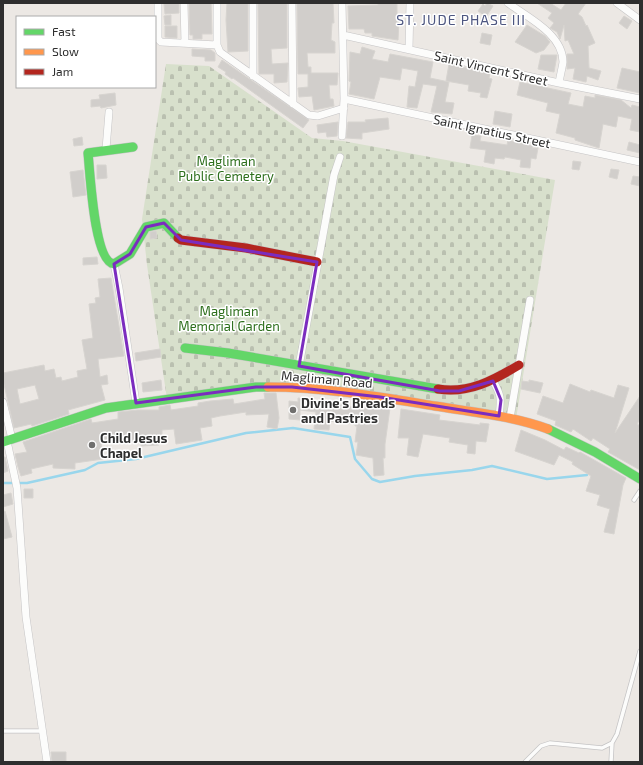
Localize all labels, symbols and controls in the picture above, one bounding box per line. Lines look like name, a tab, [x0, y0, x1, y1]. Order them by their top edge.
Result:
district label: ST. JUDE PHASE III	[396, 11, 526, 28]
legend	[16, 16, 156, 88]
text: Fast	[52, 24, 76, 38]
text: Slow	[52, 44, 79, 58]
street label: Saint Vincent Street	[433, 47, 549, 89]
text: Jam	[52, 64, 73, 78]
street label: Saint Ignatius Street	[432, 111, 552, 151]
park label: Magliman Public Cemetery	[178, 153, 274, 184]
park label: Magliman Memorial Garden	[178, 303, 280, 334]
street label: Magliman Road	[281, 367, 373, 391]
place label: Divine's Breads and Pastries	[301, 395, 395, 426]
marker: Divine's Breads and Pastries	[288, 405, 298, 415]
place label: Child Jesus Chapel	[100, 430, 167, 461]
marker: Child Jesus Chapel	[87, 440, 97, 450]

